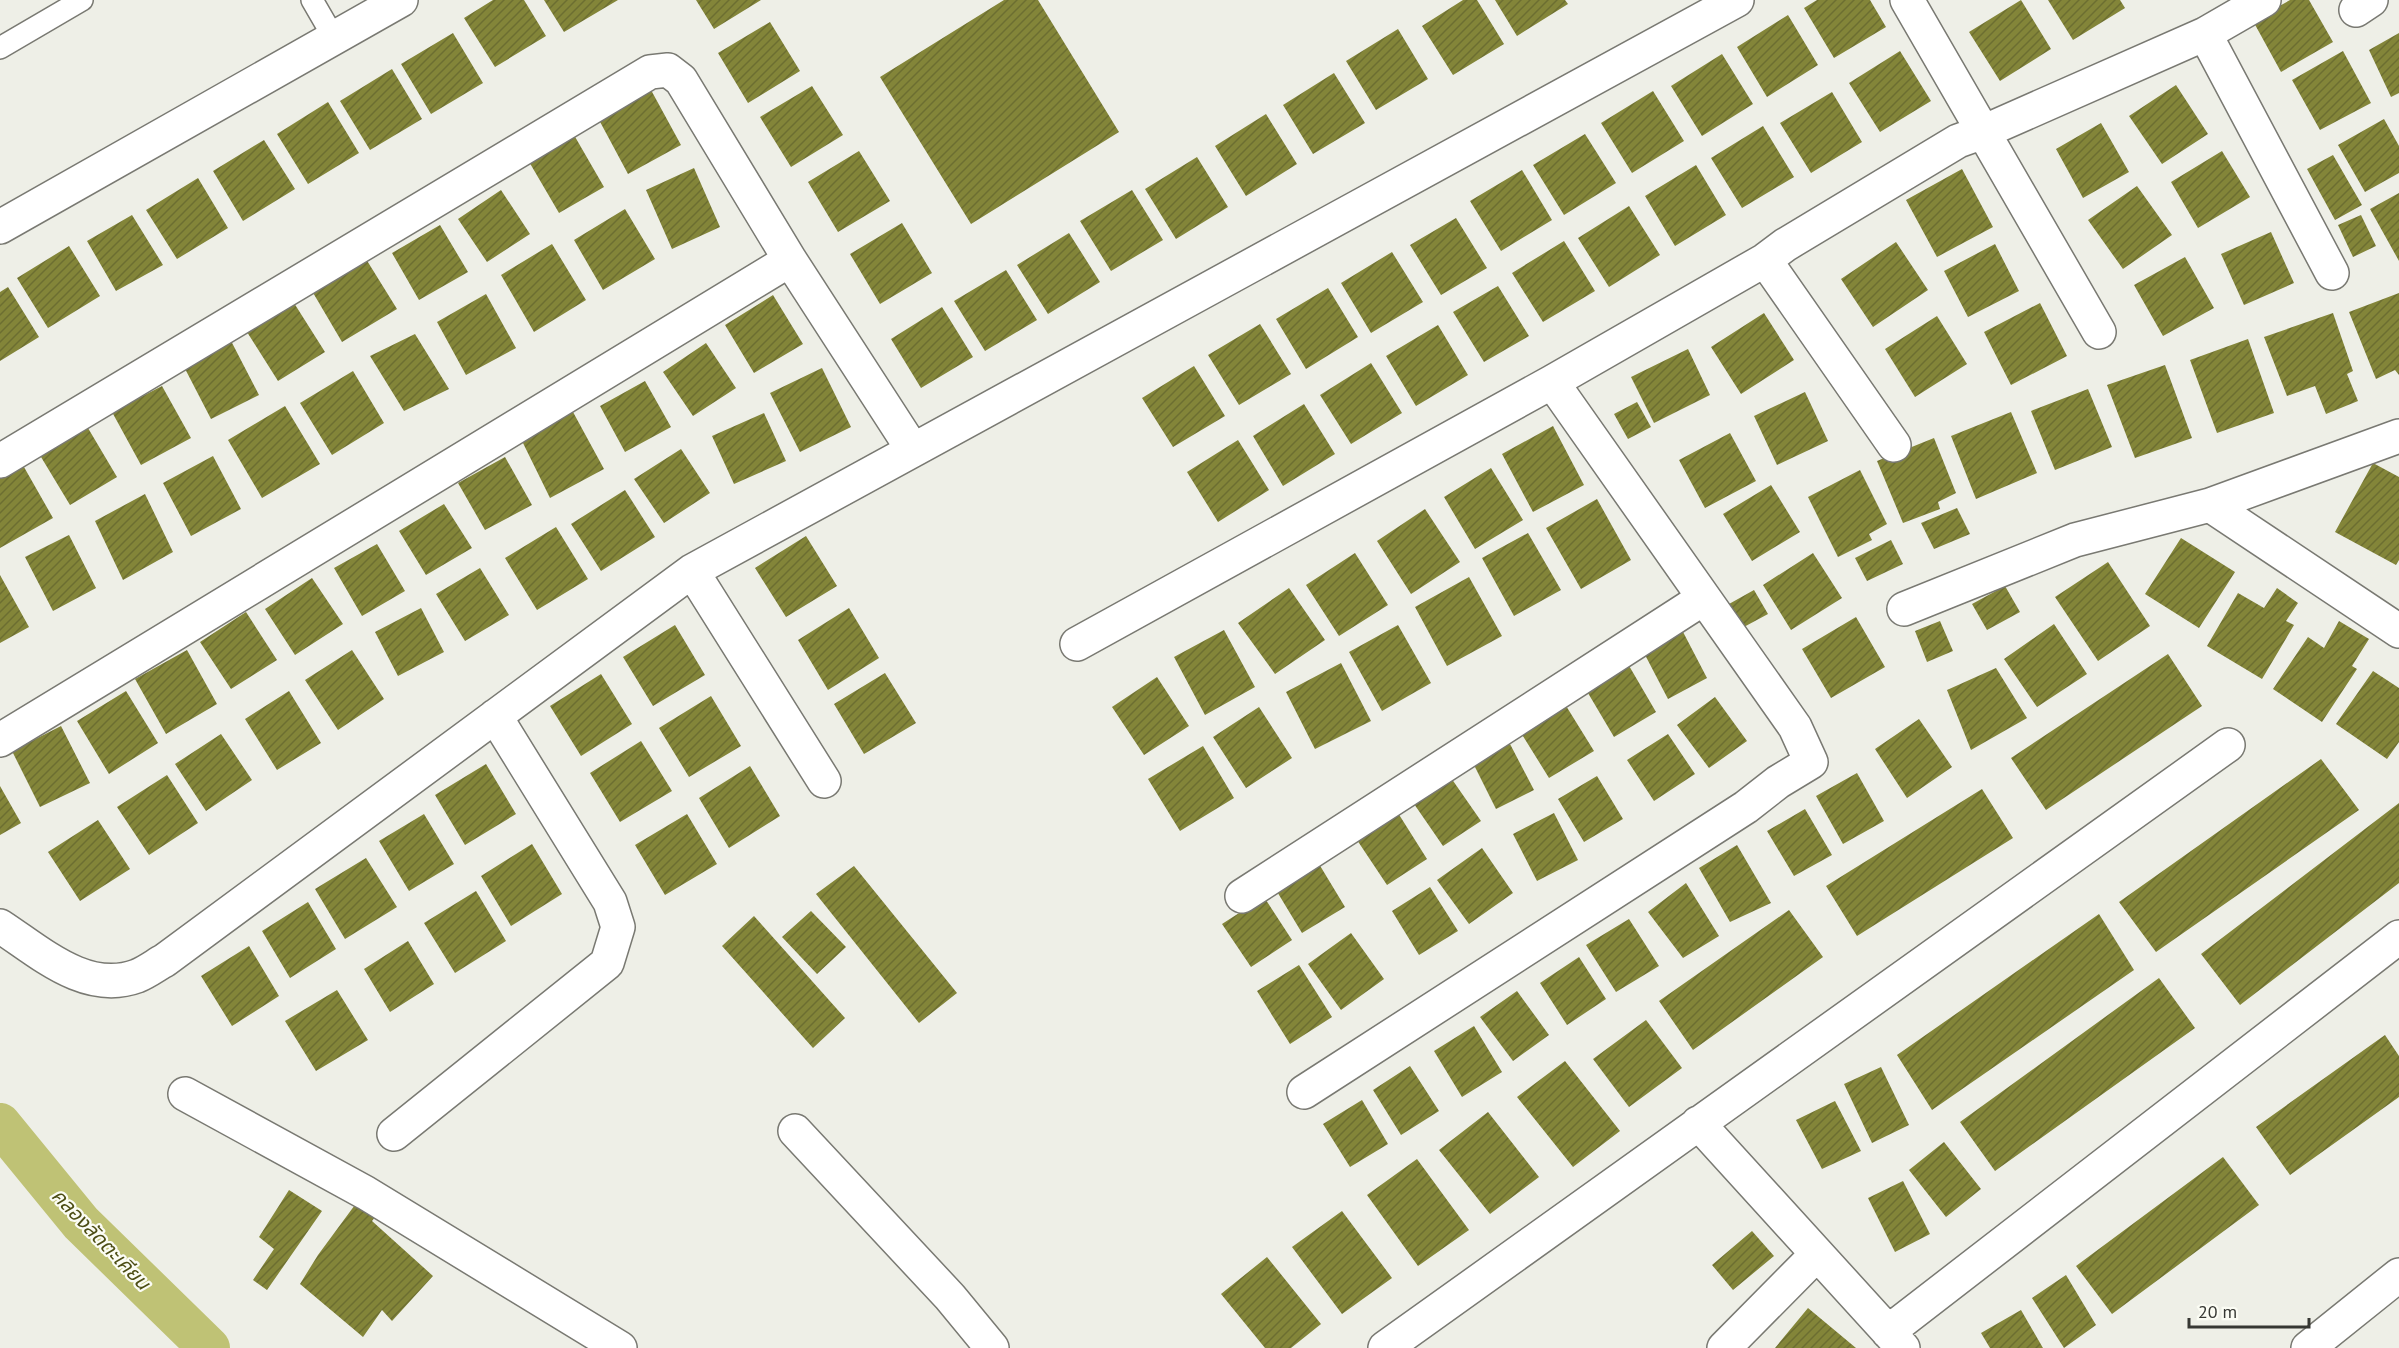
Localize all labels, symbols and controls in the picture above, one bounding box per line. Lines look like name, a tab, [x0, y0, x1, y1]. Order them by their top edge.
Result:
water label: คลองลัดตะเคียน	[46, 1183, 157, 1296]
scale bar	[2189, 1291, 2309, 1329]
text: 20 m	[2198, 1300, 2237, 1323]

